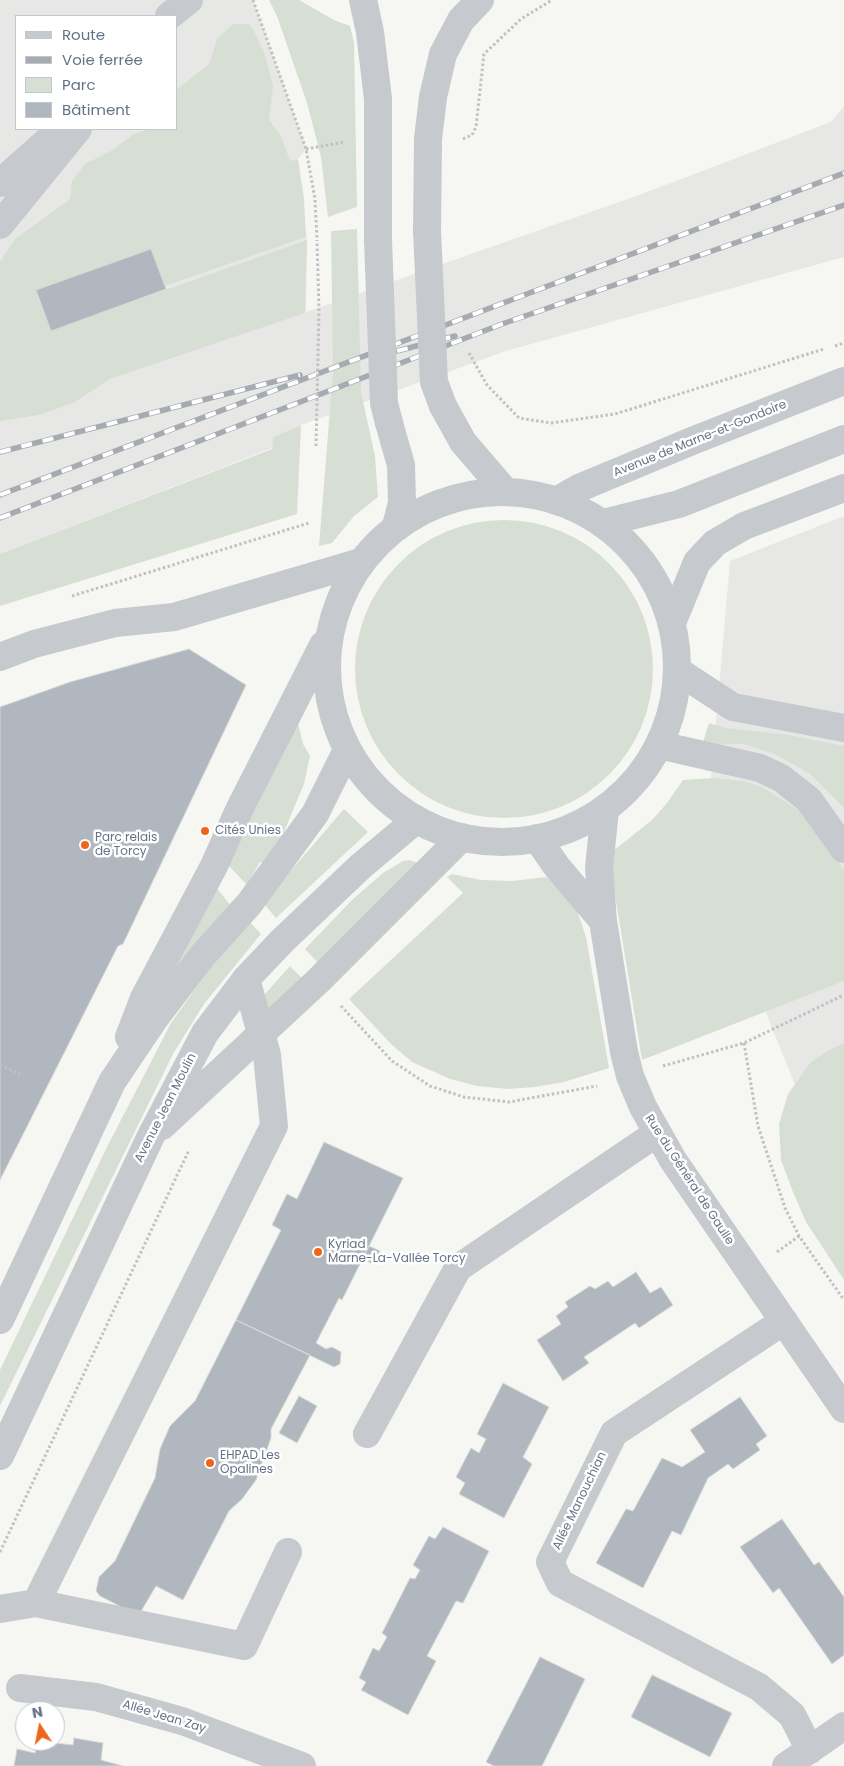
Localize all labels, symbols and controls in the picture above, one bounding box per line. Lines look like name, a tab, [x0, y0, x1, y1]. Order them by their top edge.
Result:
legend	[15, 15, 178, 130]
text: Route	[62, 24, 105, 45]
text: Voie ferrée	[62, 49, 143, 70]
text: Parc	[62, 74, 96, 95]
text: Bâtiment	[62, 99, 130, 120]
street label: Avenue de Marne-et-Gondoire	[611, 398, 789, 480]
place label: Cités Unies	[215, 824, 281, 838]
marker: Cités Unies	[199, 825, 211, 837]
place label: Parc relais de Torcy	[95, 831, 157, 859]
marker: Parc relais de Torcy	[79, 839, 91, 851]
street label: Avenue Jean Moulin	[132, 1051, 200, 1165]
street label: Rue du Général de Gaulle	[641, 1112, 737, 1248]
place label: Kyriad Marne-La-Vallée Torcy	[328, 1238, 465, 1266]
marker: Kyriad Marne-La-Vallée Torcy	[312, 1246, 324, 1258]
place label: EHPAD Les Opalines	[220, 1449, 280, 1477]
street label: Allée Manouchian	[550, 1450, 610, 1552]
marker: EHPAD Les Opalines	[204, 1457, 216, 1469]
street label: Allée Jean Zay	[121, 1698, 207, 1736]
north arrow	[15, 1701, 65, 1751]
text: N	[30, 1701, 44, 1723]

